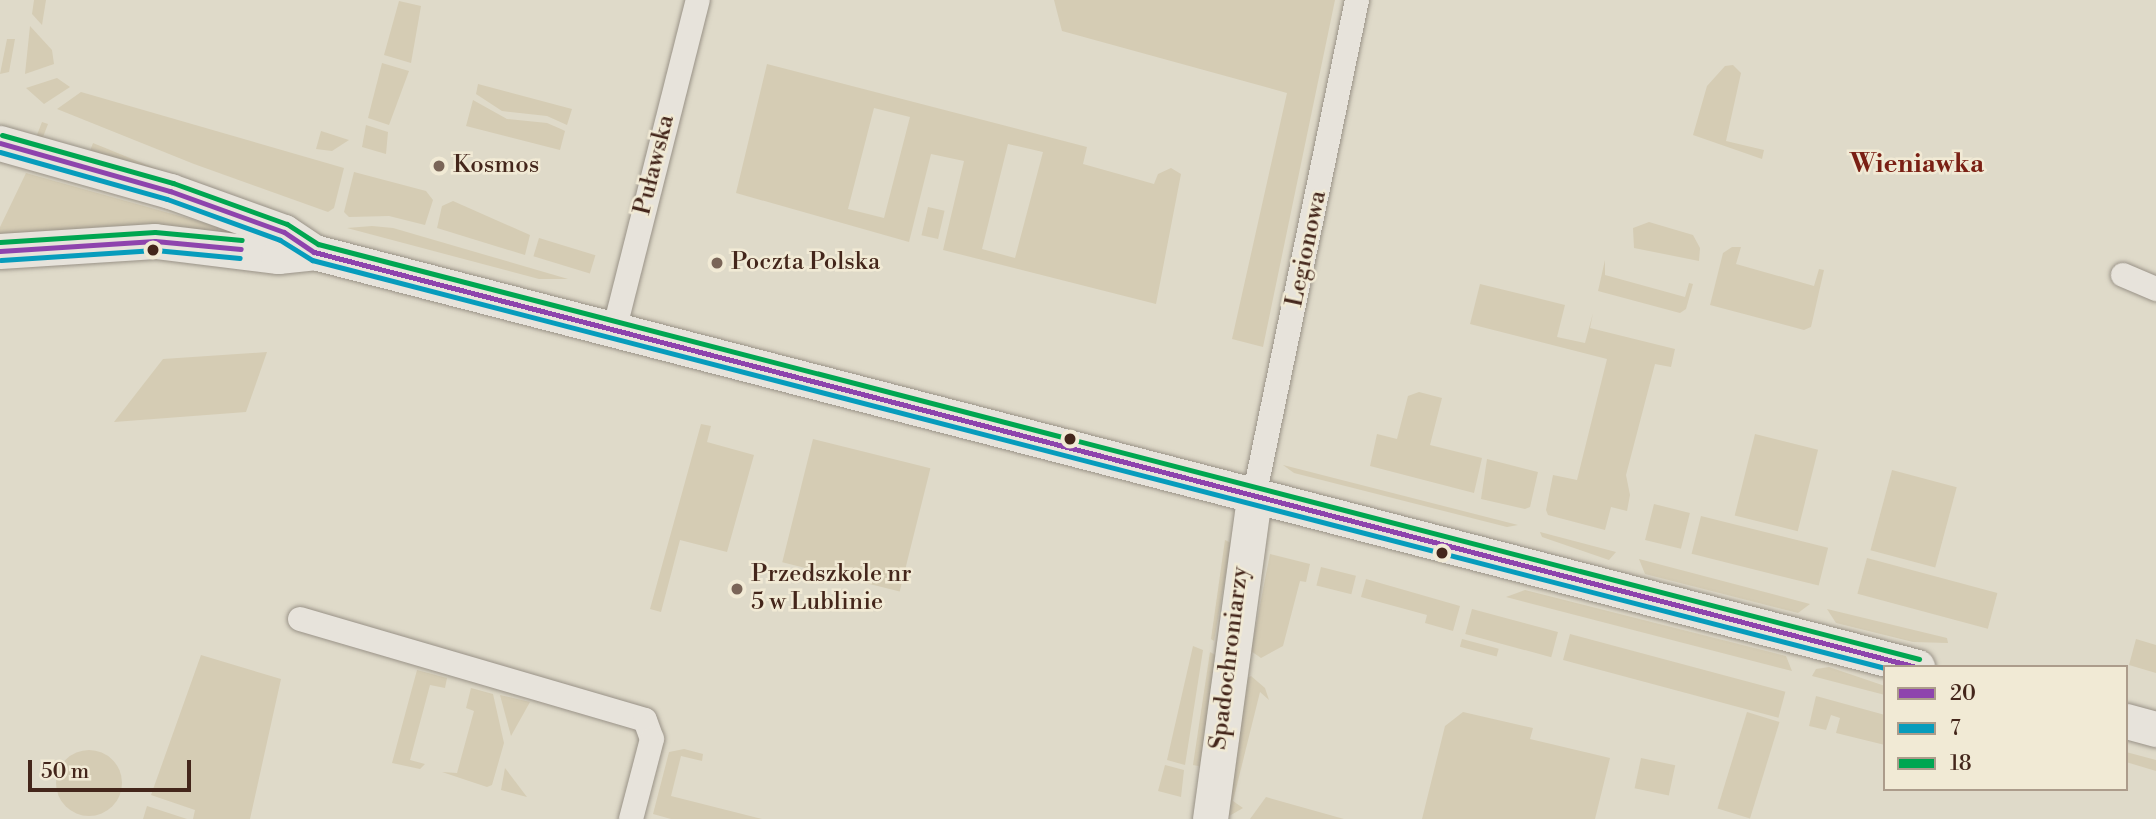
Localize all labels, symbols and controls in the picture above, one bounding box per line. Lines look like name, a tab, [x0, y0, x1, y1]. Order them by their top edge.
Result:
street label: Puławska	[629, 112, 681, 218]
district label: Wieniawka	[1850, 149, 1984, 181]
place label: Kosmos	[453, 152, 539, 180]
marker: Kosmos	[431, 158, 447, 174]
street label: Legionowa	[1281, 188, 1333, 310]
unlabelled marker	[146, 243, 160, 257]
place label: Poczta Polska	[731, 249, 880, 277]
marker: Poczta Polska	[709, 255, 725, 271]
unlabelled marker	[1063, 432, 1077, 446]
unlabelled marker	[1435, 546, 1449, 560]
place label: Przedszkole nr 5 w Lublinie	[751, 561, 912, 617]
street label: Spadochroniarzy	[1204, 565, 1256, 751]
marker: Przedszkole nr 5 w Lublinie	[729, 581, 745, 597]
legend	[1883, 665, 2128, 791]
text: 20	[1950, 681, 1976, 707]
text: 7	[1950, 716, 1961, 742]
scale bar	[32, 746, 194, 790]
text: 18	[1950, 751, 1972, 777]
text: 50 m	[41, 759, 89, 785]

